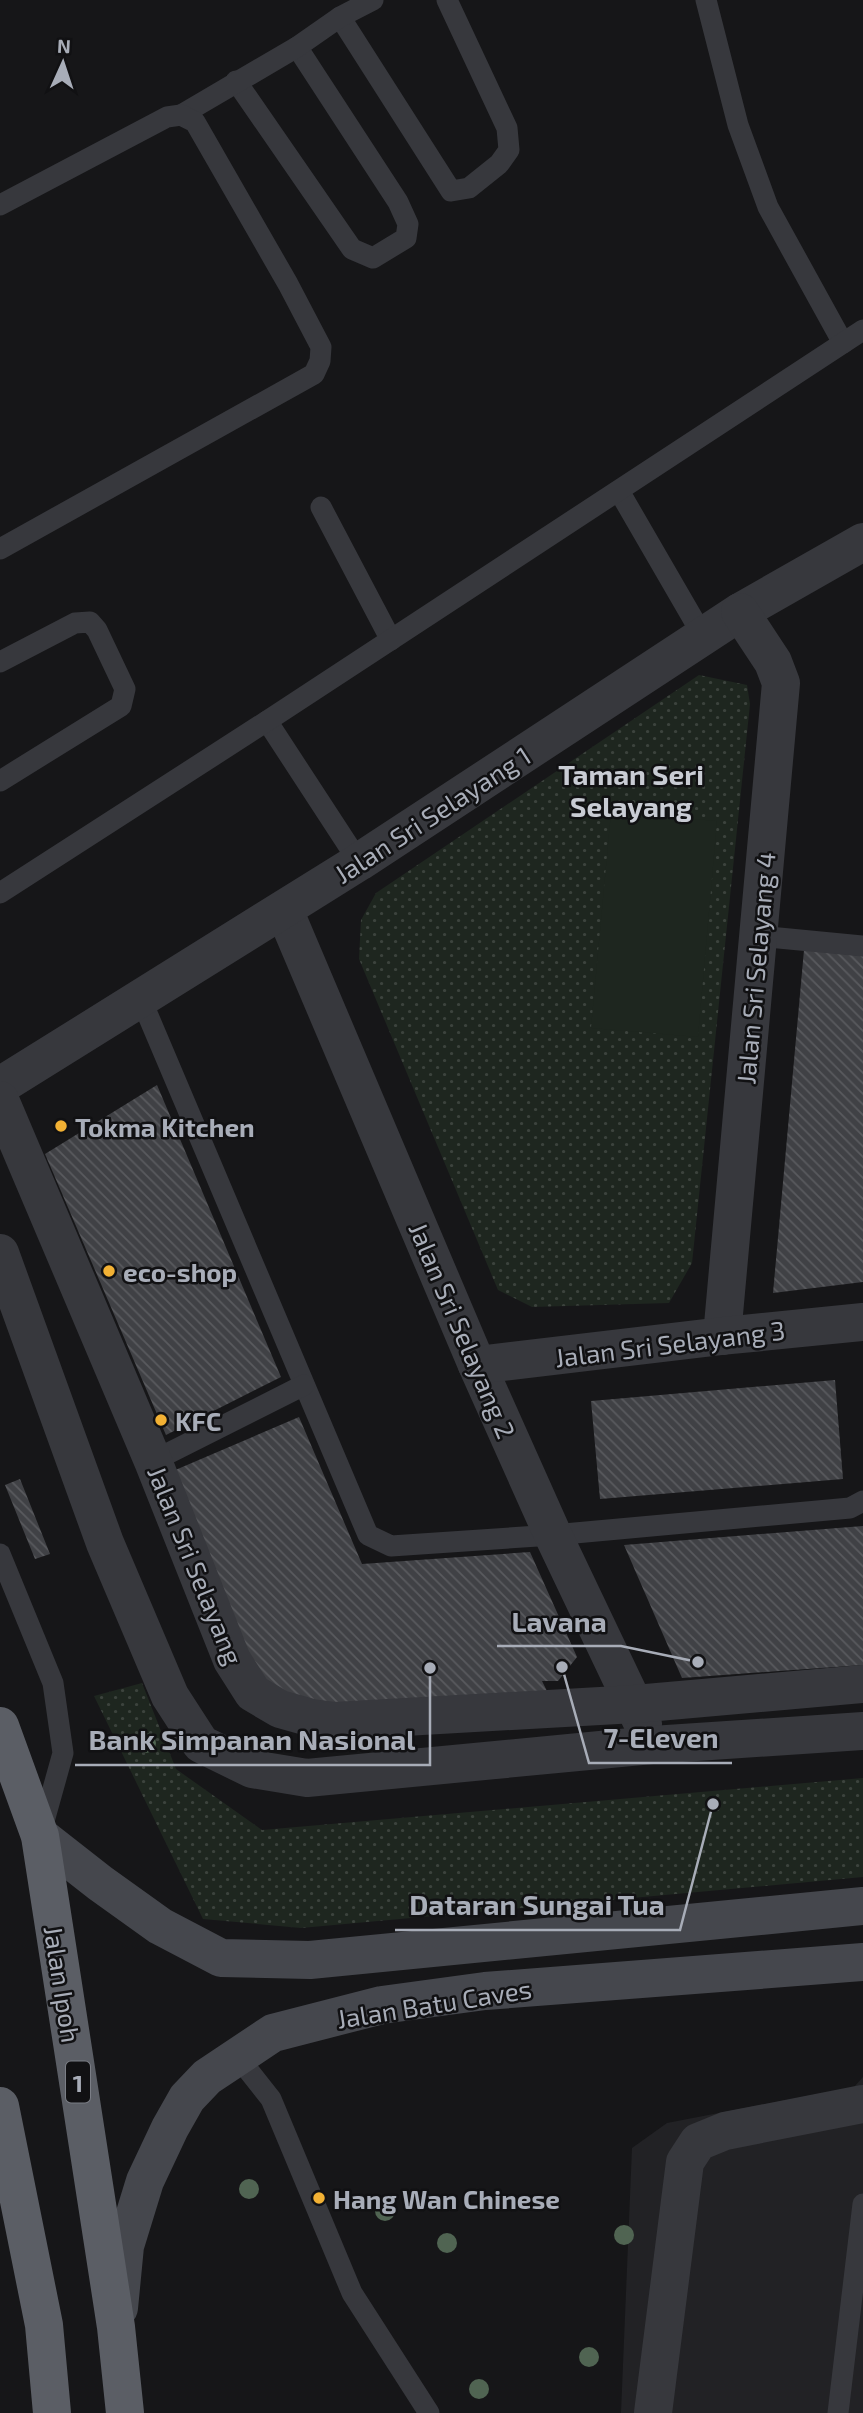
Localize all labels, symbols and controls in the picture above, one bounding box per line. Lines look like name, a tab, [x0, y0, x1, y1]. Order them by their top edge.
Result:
north arrow	[28, 28, 98, 98]
text: N	[56, 34, 71, 57]
street label: Jalan Sri Selayang 1	[328, 739, 536, 889]
district label: Taman Seri Selayang	[558, 757, 704, 823]
street label: Jalan Sri Selayang 4	[729, 851, 781, 1085]
place label: Tokma Kitchen	[75, 1111, 255, 1142]
marker: Tokma Kitchen	[53, 1118, 69, 1134]
street label: Jalan Sri Selayang 2	[403, 1217, 523, 1443]
place label: eco-shop	[123, 1256, 237, 1287]
marker: eco-shop	[101, 1263, 117, 1279]
street label: Jalan Sri Selayang 3	[553, 1314, 787, 1372]
place label: KFC	[175, 1405, 221, 1436]
marker: KFC	[153, 1412, 169, 1428]
street label: Jalan Sri Selayang	[142, 1461, 250, 1669]
callout: Lavana	[497, 1597, 621, 1646]
text: Lavana	[511, 1604, 607, 1638]
callout: 7-Eleven	[589, 1714, 732, 1763]
callout: Bank Simpanan Nasional	[75, 1716, 430, 1765]
text: 7-Eleven	[603, 1720, 719, 1754]
text: Bank Simpanan Nasional	[89, 1722, 416, 1756]
callout: Dataran Sungai Tua	[395, 1881, 680, 1930]
text: Dataran Sungai Tua	[409, 1887, 665, 1921]
street label: Jalan Ipoh	[38, 1923, 88, 2045]
street label: Jalan Batu Caves	[334, 1972, 534, 2034]
road number: 1	[66, 2062, 90, 2102]
place label: Hang Wan Chinese	[333, 2183, 560, 2214]
marker: Hang Wan Chinese	[311, 2190, 327, 2206]

